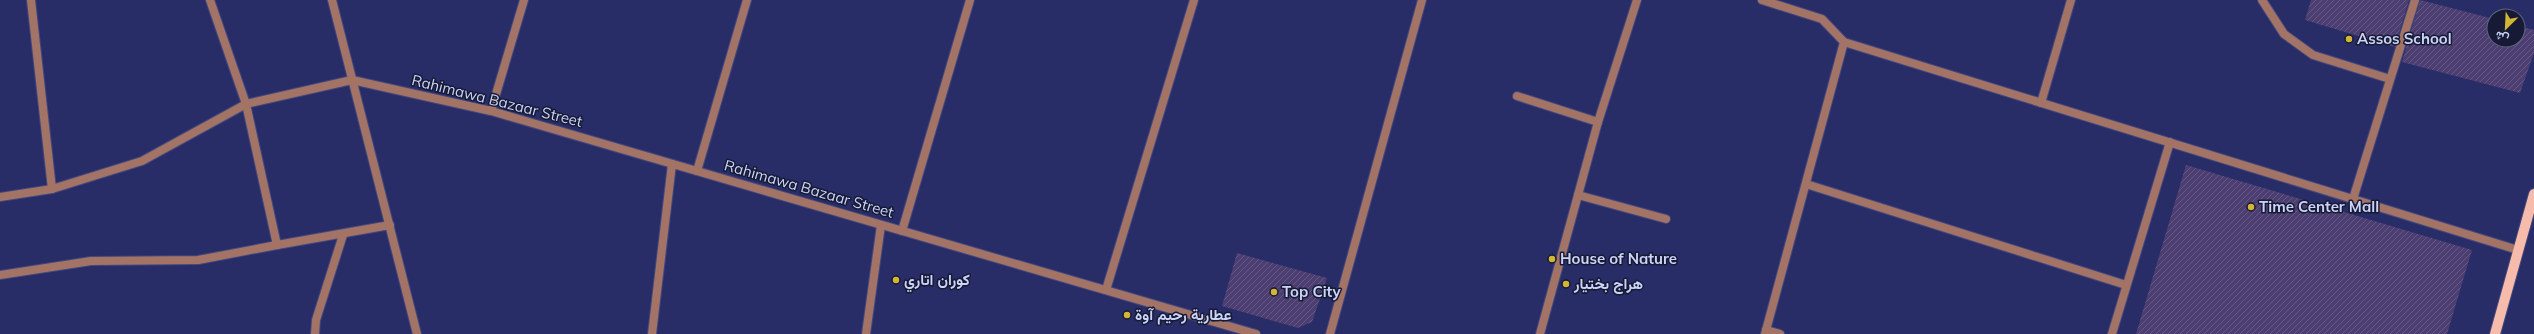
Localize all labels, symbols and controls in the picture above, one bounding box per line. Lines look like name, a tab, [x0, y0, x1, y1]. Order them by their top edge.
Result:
north arrow	[2486, 8, 2526, 48]
text: ش	[2493, 28, 2511, 46]
place label: Assos School	[2357, 29, 2452, 48]
marker: Assos School	[2344, 34, 2354, 44]
street label: Rahimawa Bazaar Street	[410, 70, 584, 131]
street label: Rahimawa Bazaar Street	[722, 155, 896, 222]
place label: Time Center Mall	[2259, 197, 2379, 216]
marker: Time Center Mall	[2246, 202, 2256, 212]
place label: House of Nature	[1560, 249, 1677, 268]
marker: House of Nature	[1547, 254, 1557, 264]
place label: كوران اتاري	[904, 270, 970, 293]
place label: هراج بختيار	[1573, 274, 1643, 294]
marker: كوران اتاري	[891, 275, 901, 285]
marker: هراج بختيار	[1561, 279, 1571, 289]
place label: Top City	[1282, 282, 1341, 301]
marker: Top City	[1269, 287, 1279, 297]
place label: عطارية رحيم آوة	[1135, 305, 1231, 325]
marker: عطارية رحيم آوة	[1122, 310, 1132, 320]

